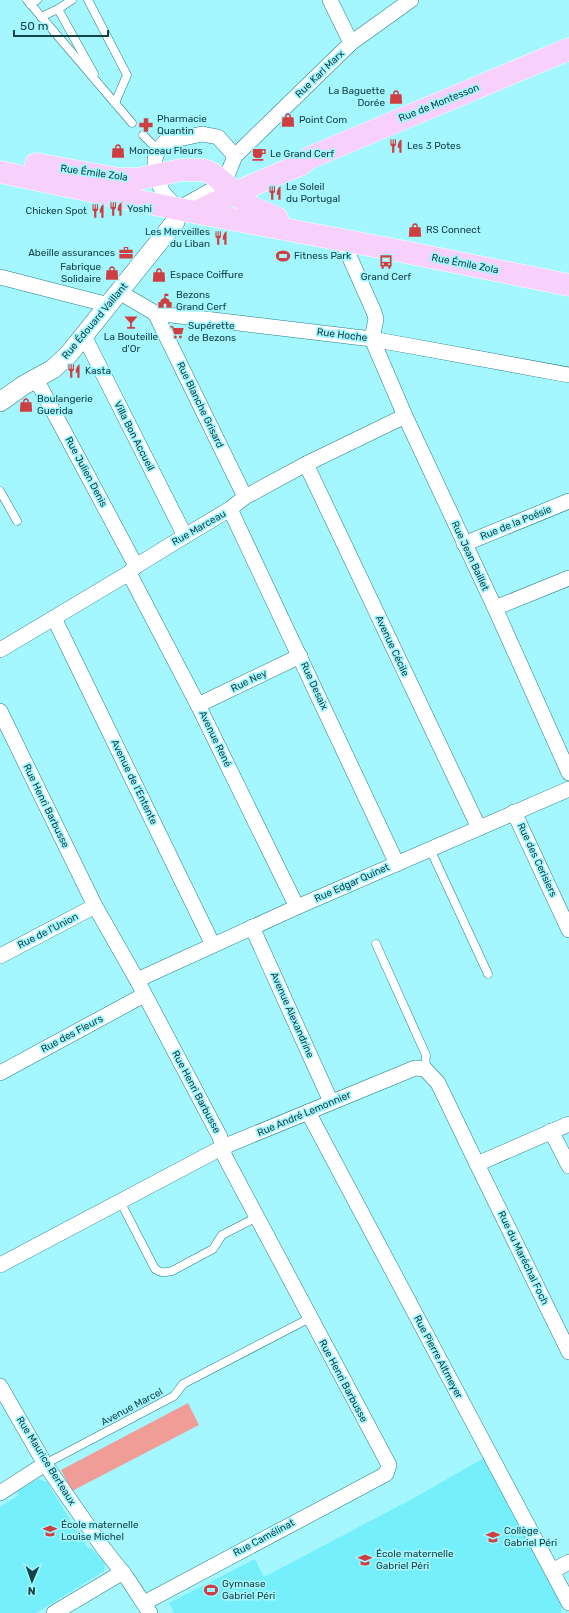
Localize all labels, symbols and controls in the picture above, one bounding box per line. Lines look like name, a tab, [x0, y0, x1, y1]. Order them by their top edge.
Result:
scale bar	[14, 12, 108, 38]
text: 50 m	[20, 19, 48, 33]
street label: Rue Karl Marx	[293, 47, 347, 100]
street label: Rue de Montesson	[397, 81, 481, 125]
place label: La Baguette Dorée	[328, 85, 385, 109]
shop icon: La Baguette Dorée	[388, 89, 404, 105]
shop icon: Point Com	[280, 112, 296, 128]
place label: Pharmacie Quantin	[157, 113, 207, 137]
place label: Point Com	[299, 114, 347, 126]
pharmacy icon: Pharmacie Quantin	[138, 117, 154, 133]
restaurant icon: Les 3 Potes	[388, 138, 404, 154]
place label: Les 3 Potes	[407, 140, 461, 152]
shop icon: Monceau Fleurs	[110, 143, 126, 159]
place label: Monceau Fleurs	[129, 145, 203, 157]
cafe icon: Le Grand Cerf	[251, 146, 267, 162]
place label: Le Grand Cerf	[270, 148, 334, 160]
street label: Rue Émile Zola	[59, 162, 129, 184]
place label: Le Soleil du Portugal	[286, 181, 340, 205]
restaurant icon: Le Soleil du Portugal	[267, 185, 283, 201]
restaurant icon: Yoshi	[108, 201, 124, 217]
restaurant icon: Chicken Spot	[90, 203, 106, 219]
place label: Yoshi	[127, 203, 152, 215]
place label: Chicken Spot	[26, 205, 87, 217]
shop icon: RS Connect	[407, 222, 423, 238]
place label: RS Connect	[426, 224, 481, 236]
place label: Les Merveilles du Liban	[145, 226, 210, 250]
restaurant icon: Les Merveilles du Liban	[213, 230, 229, 246]
office icon: Abeille assurances	[118, 245, 134, 261]
place label: Abeille assurances	[28, 247, 115, 259]
sports icon: Fitness Park	[275, 248, 291, 264]
place label: Fitness Park	[294, 250, 352, 262]
street label: Rue Émile Zola	[430, 252, 500, 276]
bus stop icon: Grand Cerf	[378, 254, 394, 270]
place label: Fabrique Solidaire	[60, 261, 101, 285]
shop icon: Fabrique Solidaire	[104, 265, 120, 281]
shop icon: Espace Coiffure	[151, 267, 167, 283]
place label: Espace Coiffure	[170, 269, 244, 281]
place label: Grand Cerf	[361, 271, 411, 283]
street label: Rue Édouard Vaillant	[60, 280, 130, 362]
place label: Bezons Grand Cerf	[176, 289, 227, 313]
public building icon: Bezons Grand Cerf	[157, 293, 173, 309]
bar icon: La Bouteille d'Or	[123, 314, 139, 330]
place label: Supérette de Bezons	[188, 320, 236, 344]
supermarket icon: Supérette de Bezons	[169, 324, 185, 340]
street label: Rue Hoche	[316, 326, 368, 344]
place label: La Bouteille d'Or	[104, 331, 159, 355]
street label: Rue Blanche Grisard	[174, 360, 226, 450]
restaurant icon: Kasta	[66, 363, 82, 379]
place label: Kasta	[85, 365, 111, 377]
place label: Boulangerie Guerida	[37, 393, 93, 417]
shop icon: Boulangerie Guerida	[18, 397, 34, 413]
street label: Villa Bon Accueil	[111, 399, 157, 473]
street label: Rue Julien Denis	[62, 435, 110, 509]
street label: Rue de la Poésie	[479, 503, 554, 543]
street label: Rue Marceau	[170, 508, 228, 548]
street label: Rue Jean Baillet	[449, 519, 491, 593]
street label: Avenue Cécile	[373, 614, 411, 679]
street label: Rue Desaix	[298, 660, 331, 712]
street label: Rue Ney	[229, 667, 269, 695]
street label: Avenue René	[196, 709, 234, 769]
street label: Avenue de l'Entente	[108, 738, 160, 827]
street label: Rue Henri Barbusse	[20, 762, 72, 850]
street label: Rue des Cerisiers	[515, 821, 559, 899]
street label: Rue Edgar Quinet	[313, 861, 391, 905]
street label: Rue de l'Union	[16, 911, 80, 951]
street label: Avenue Alexandrine	[268, 970, 316, 1060]
street label: Rue des Fleurs	[39, 1013, 105, 1055]
street label: Rue Henri Barbusse	[169, 1049, 223, 1136]
street label: Rue André Lemonnier	[255, 1089, 353, 1139]
street label: Rue du Maréchal Foch	[495, 1209, 551, 1307]
street label: Rue Pierre Altmeyer	[411, 1313, 465, 1401]
street label: Rue Henri Barbusse	[316, 1338, 370, 1425]
street label: Avenue Marcel	[99, 1386, 165, 1428]
street label: Rue Maurice Berteaux	[14, 1414, 79, 1508]
street label: Rue Camélinat	[231, 1517, 297, 1559]
place label: École maternelle Louise Michel	[61, 1519, 139, 1543]
school or university icon: École maternelle Louise Michel	[42, 1523, 58, 1539]
place label: Collège Gabriel Péri	[504, 1525, 557, 1549]
school or university icon: Collège Gabriel Péri	[485, 1529, 501, 1545]
place label: École maternelle Gabriel Péri	[376, 1548, 454, 1572]
school or university icon: École maternelle Gabriel Péri	[357, 1552, 373, 1568]
north arrow	[12, 1561, 52, 1601]
place label: Gymnase Gabriel Péri	[222, 1578, 275, 1602]
sports icon: Gymnase Gabriel Péri	[203, 1582, 219, 1598]
text: N	[27, 1584, 36, 1597]

